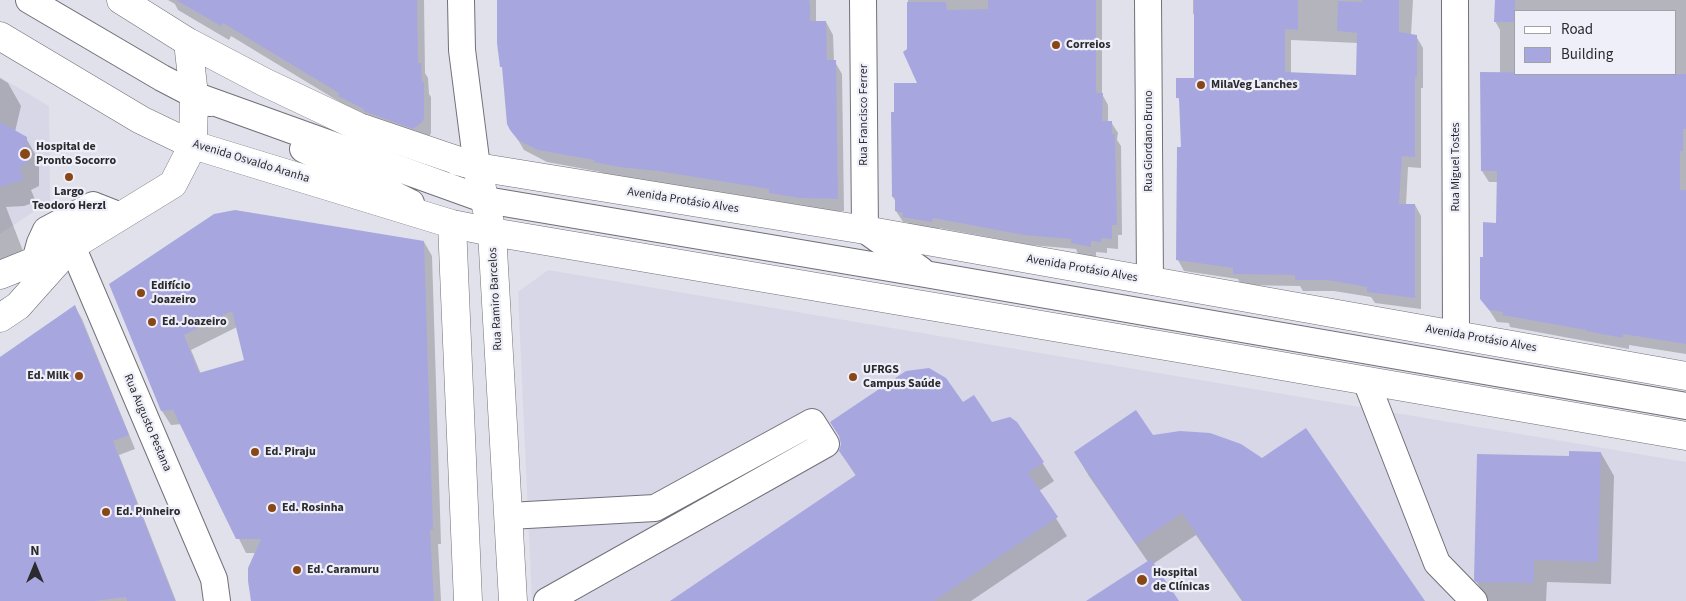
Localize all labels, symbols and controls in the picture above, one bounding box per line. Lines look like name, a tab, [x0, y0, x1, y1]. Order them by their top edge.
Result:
legend	[1514, 10, 1676, 75]
text: Road	[1561, 19, 1593, 40]
place label: Correios	[1066, 38, 1111, 52]
marker: Correios	[1050, 39, 1062, 51]
text: Building	[1561, 44, 1613, 65]
street label: Rua Francisco Ferrer	[857, 64, 871, 166]
place label: MilaVeg Lanches	[1211, 78, 1298, 92]
marker: MilaVeg Lanches	[1195, 79, 1207, 91]
street label: Rua Giordano Bruno	[1142, 90, 1156, 192]
street label: Rua Miguel Tostes	[1449, 122, 1463, 212]
street label: Avenida Osvaldo Aranha	[191, 137, 311, 187]
place label: Hospital de Pronto Socorro	[36, 140, 116, 168]
marker: Hospital de Pronto Socorro	[18, 147, 32, 161]
marker: Largo Teodoro Herzl	[63, 171, 75, 183]
place label: Largo Teodoro Herzl	[32, 185, 106, 213]
street label: Avenida Protásio Alves	[626, 185, 740, 217]
street label: Rua Ramiro Barcelos	[486, 247, 506, 351]
street label: Avenida Protásio Alves	[1025, 252, 1139, 286]
place label: Edifício Joazeiro	[151, 279, 196, 307]
marker: Edifício Joazeiro	[135, 287, 147, 299]
place label: Ed. Joazeiro	[162, 315, 227, 329]
marker: Ed. Joazeiro	[146, 316, 158, 328]
street label: Avenida Protásio Alves	[1424, 322, 1538, 356]
place label: UFRGS Campus Saúde	[863, 363, 941, 391]
place label: Ed. Milk	[27, 369, 69, 383]
marker: Ed. Milk	[73, 370, 85, 382]
marker: UFRGS Campus Saúde	[847, 371, 859, 383]
street label: Rua Augusto Pestana	[120, 372, 174, 474]
place label: Ed. Piraju	[265, 445, 316, 459]
marker: Ed. Piraju	[249, 446, 261, 458]
place label: Ed. Rosinha	[282, 501, 344, 515]
marker: Ed. Rosinha	[266, 502, 278, 514]
place label: Ed. Pinheiro	[116, 505, 180, 519]
marker: Ed. Pinheiro	[100, 506, 112, 518]
north arrow	[10, 541, 60, 591]
text: N	[30, 541, 40, 561]
place label: Ed. Caramuru	[307, 563, 379, 577]
marker: Ed. Caramuru	[291, 564, 303, 576]
place label: Hospital de Clínicas	[1153, 566, 1210, 594]
marker: Hospital de Clínicas	[1135, 573, 1149, 587]

